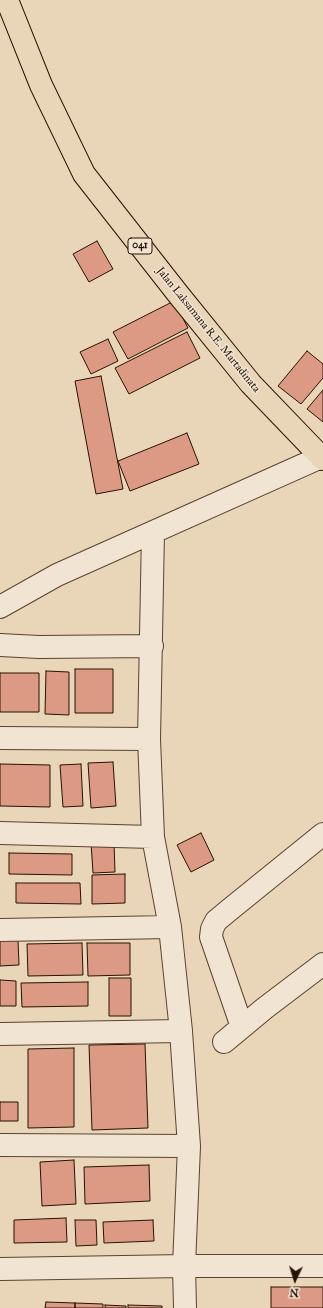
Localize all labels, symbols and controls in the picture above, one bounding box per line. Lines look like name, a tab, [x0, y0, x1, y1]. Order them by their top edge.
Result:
road number: 041	[128, 238, 152, 254]
street label: Jalan Laksamana R.E. Martadinata	[153, 265, 263, 395]
north arrow	[275, 1260, 315, 1300]
text: N	[289, 1286, 299, 1299]

